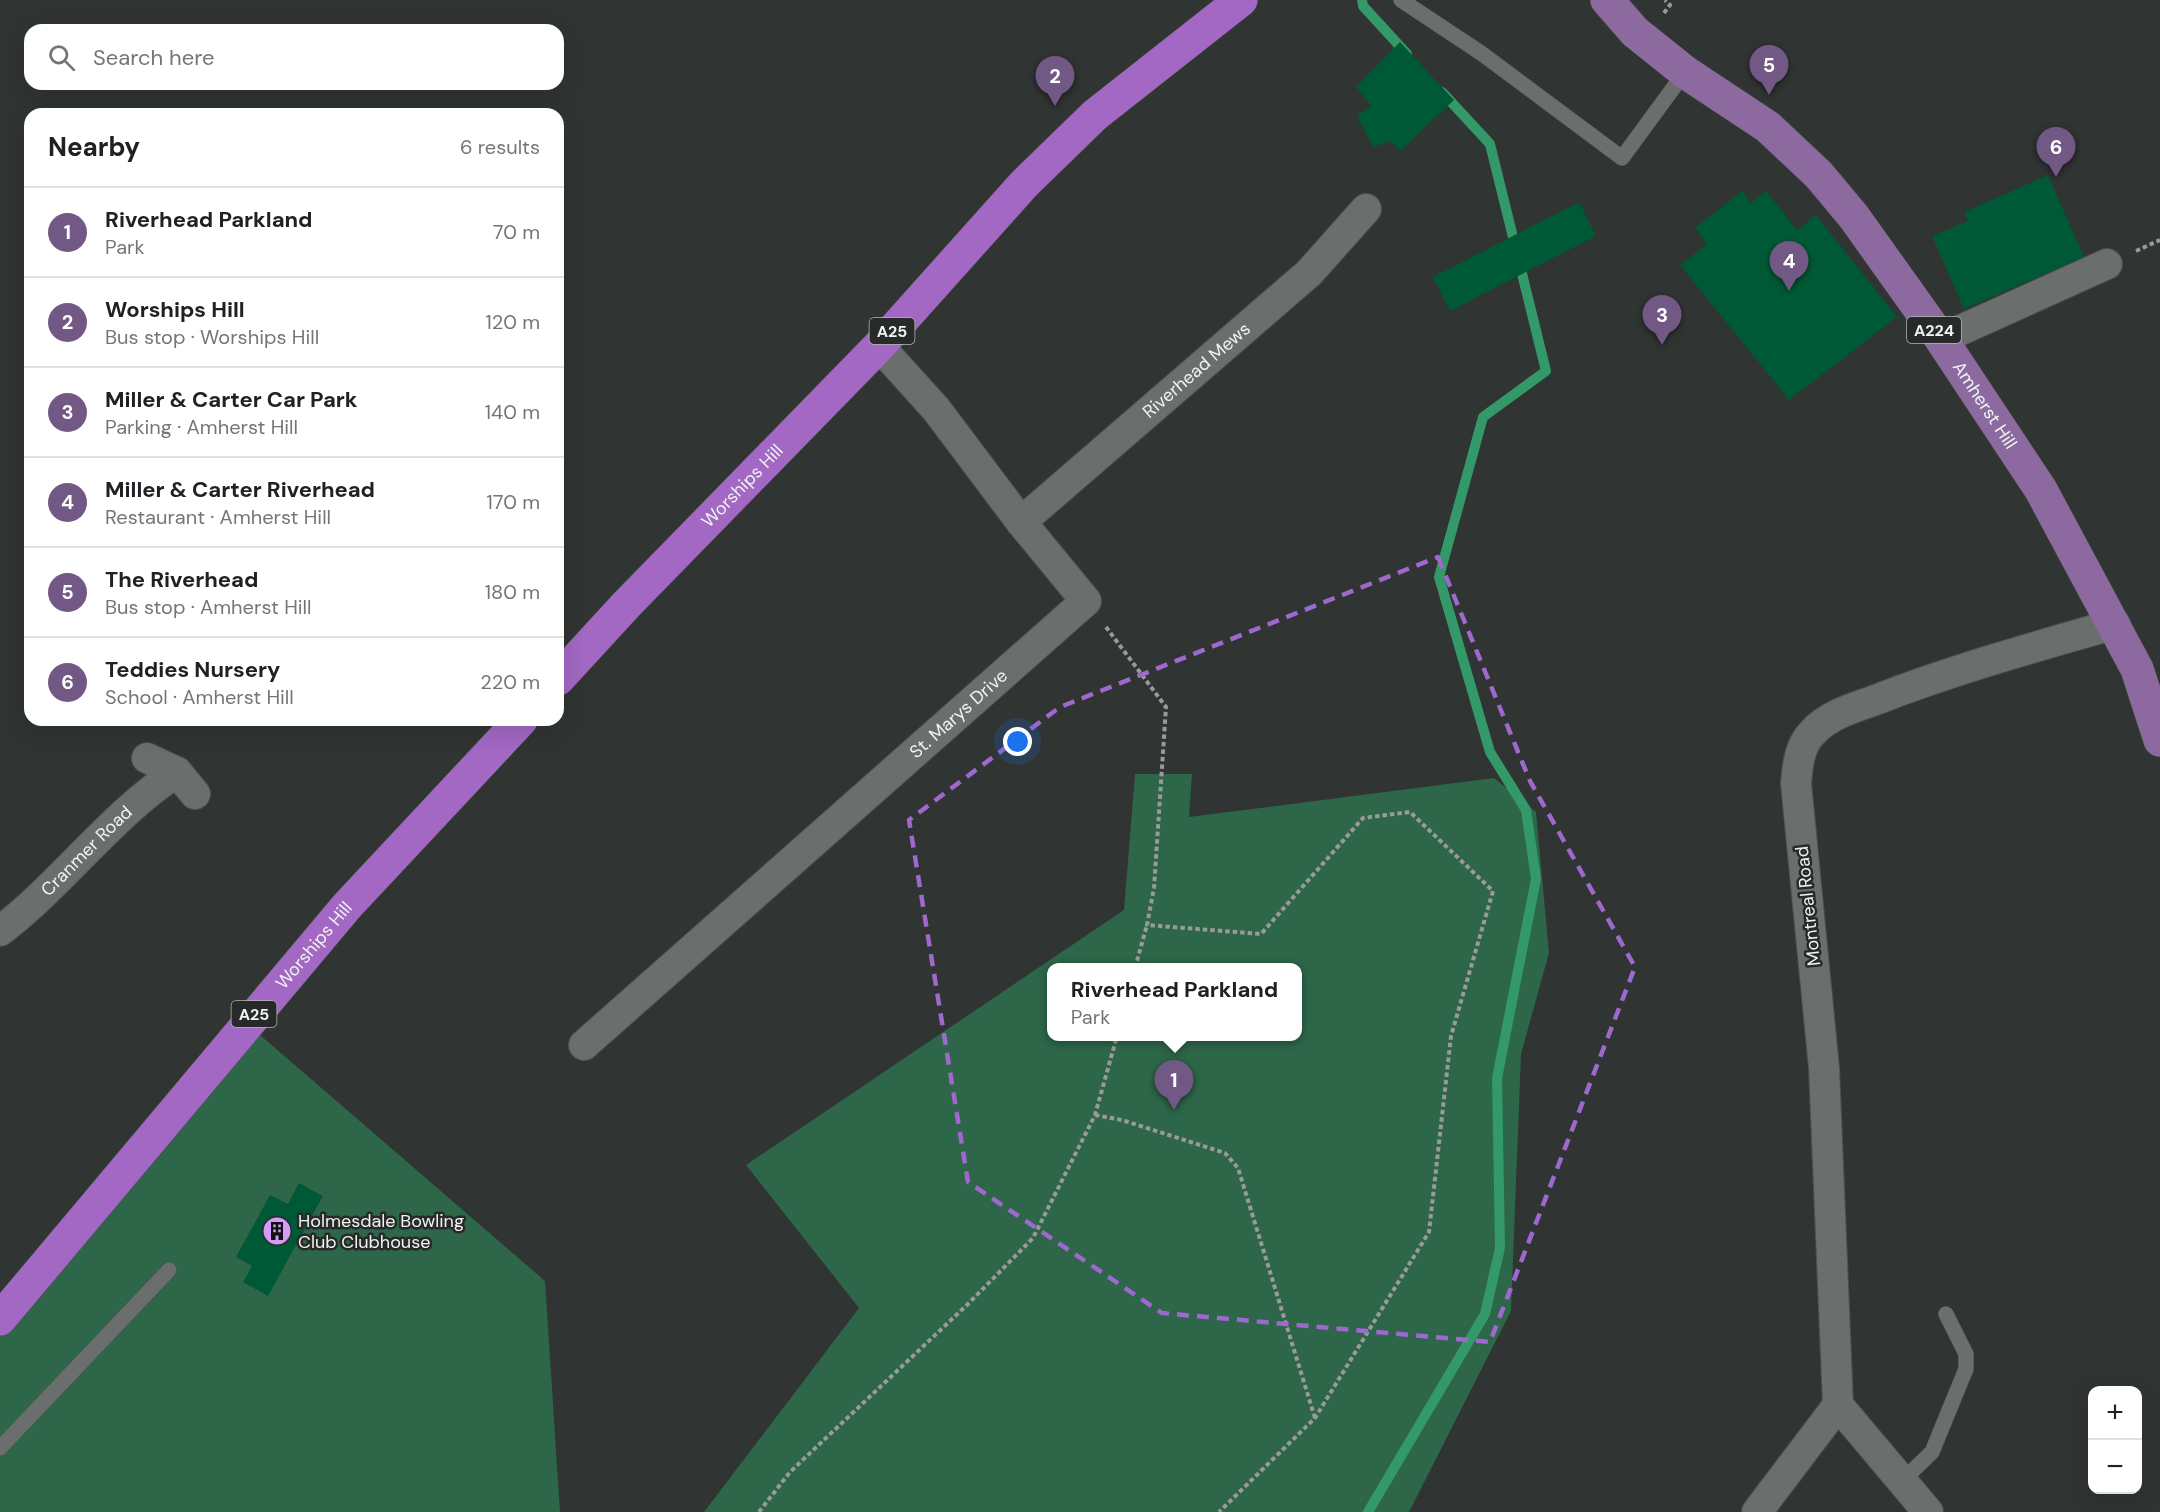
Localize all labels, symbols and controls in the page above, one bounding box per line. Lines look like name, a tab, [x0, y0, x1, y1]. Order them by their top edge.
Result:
search box	[24, 24, 564, 90]
icon: search	[45, 41, 78, 74]
text: Search here	[93, 43, 214, 72]
pin: 5	[1750, 46, 1788, 95]
pin: 2	[1036, 57, 1074, 106]
pin: 6	[2036, 128, 2076, 177]
text: Nearby	[48, 130, 140, 164]
text: 6 results	[460, 134, 540, 160]
text: Riverhead Parkland	[105, 205, 313, 234]
text: 1	[64, 219, 71, 245]
text: 70 m	[493, 219, 540, 245]
text: Park	[105, 234, 145, 260]
pin: 4	[1770, 242, 1808, 291]
text: Worships Hill	[105, 295, 245, 324]
pin: 3	[1642, 296, 1682, 345]
text: 2	[62, 309, 73, 335]
text: 120 m	[486, 309, 540, 335]
street label: Riverhead Mews	[1137, 317, 1256, 424]
road number: A224	[1907, 317, 1961, 343]
road number: A25	[870, 318, 914, 344]
text: Bus stop · Worships Hill	[105, 324, 319, 350]
street label: Amherst Hill	[1947, 357, 2023, 454]
text: Miller & Carter Car Park	[105, 385, 358, 414]
text: 3	[61, 399, 74, 425]
text: 140 m	[485, 399, 540, 425]
text: Parking · Amherst Hill	[105, 414, 298, 440]
street label: Worships Hill	[696, 439, 788, 533]
text: Miller & Carter Riverhead	[105, 475, 375, 504]
text: 4	[61, 489, 74, 515]
text: 170 m	[487, 489, 540, 515]
text: Restaurant · Amherst Hill	[105, 504, 331, 530]
text: The Riverhead	[105, 565, 258, 594]
text: 5	[61, 579, 74, 605]
text: 180 m	[485, 579, 540, 605]
text: Bus stop · Amherst Hill	[105, 594, 311, 620]
text: Teddies Nursery	[105, 655, 280, 684]
street label: St. Marys Drive	[904, 664, 1013, 764]
text: 6	[61, 669, 74, 695]
text: 220 m	[480, 669, 540, 695]
text: School · Amherst Hill	[105, 684, 294, 710]
your location	[1003, 727, 1032, 756]
street label: Cranmer Road	[36, 800, 137, 901]
street label: Montreal Road	[1790, 845, 1826, 967]
street label: Worships Hill	[270, 896, 357, 994]
popup	[1047, 963, 1302, 1041]
text: Riverhead Parkland	[1071, 975, 1278, 1004]
road number: A25	[232, 1001, 276, 1027]
text: Park	[1071, 1004, 1110, 1030]
pin: 1	[1154, 1060, 1194, 1110]
place label: Holmesdale Bowling Club Clubhouse	[298, 1209, 464, 1254]
building icon: Holmesdale Bowling Club Clubhouse	[261, 1215, 293, 1247]
map controls	[2088, 1386, 2142, 1494]
button: +	[2088, 1386, 2142, 1440]
button: −	[2088, 1440, 2142, 1494]

